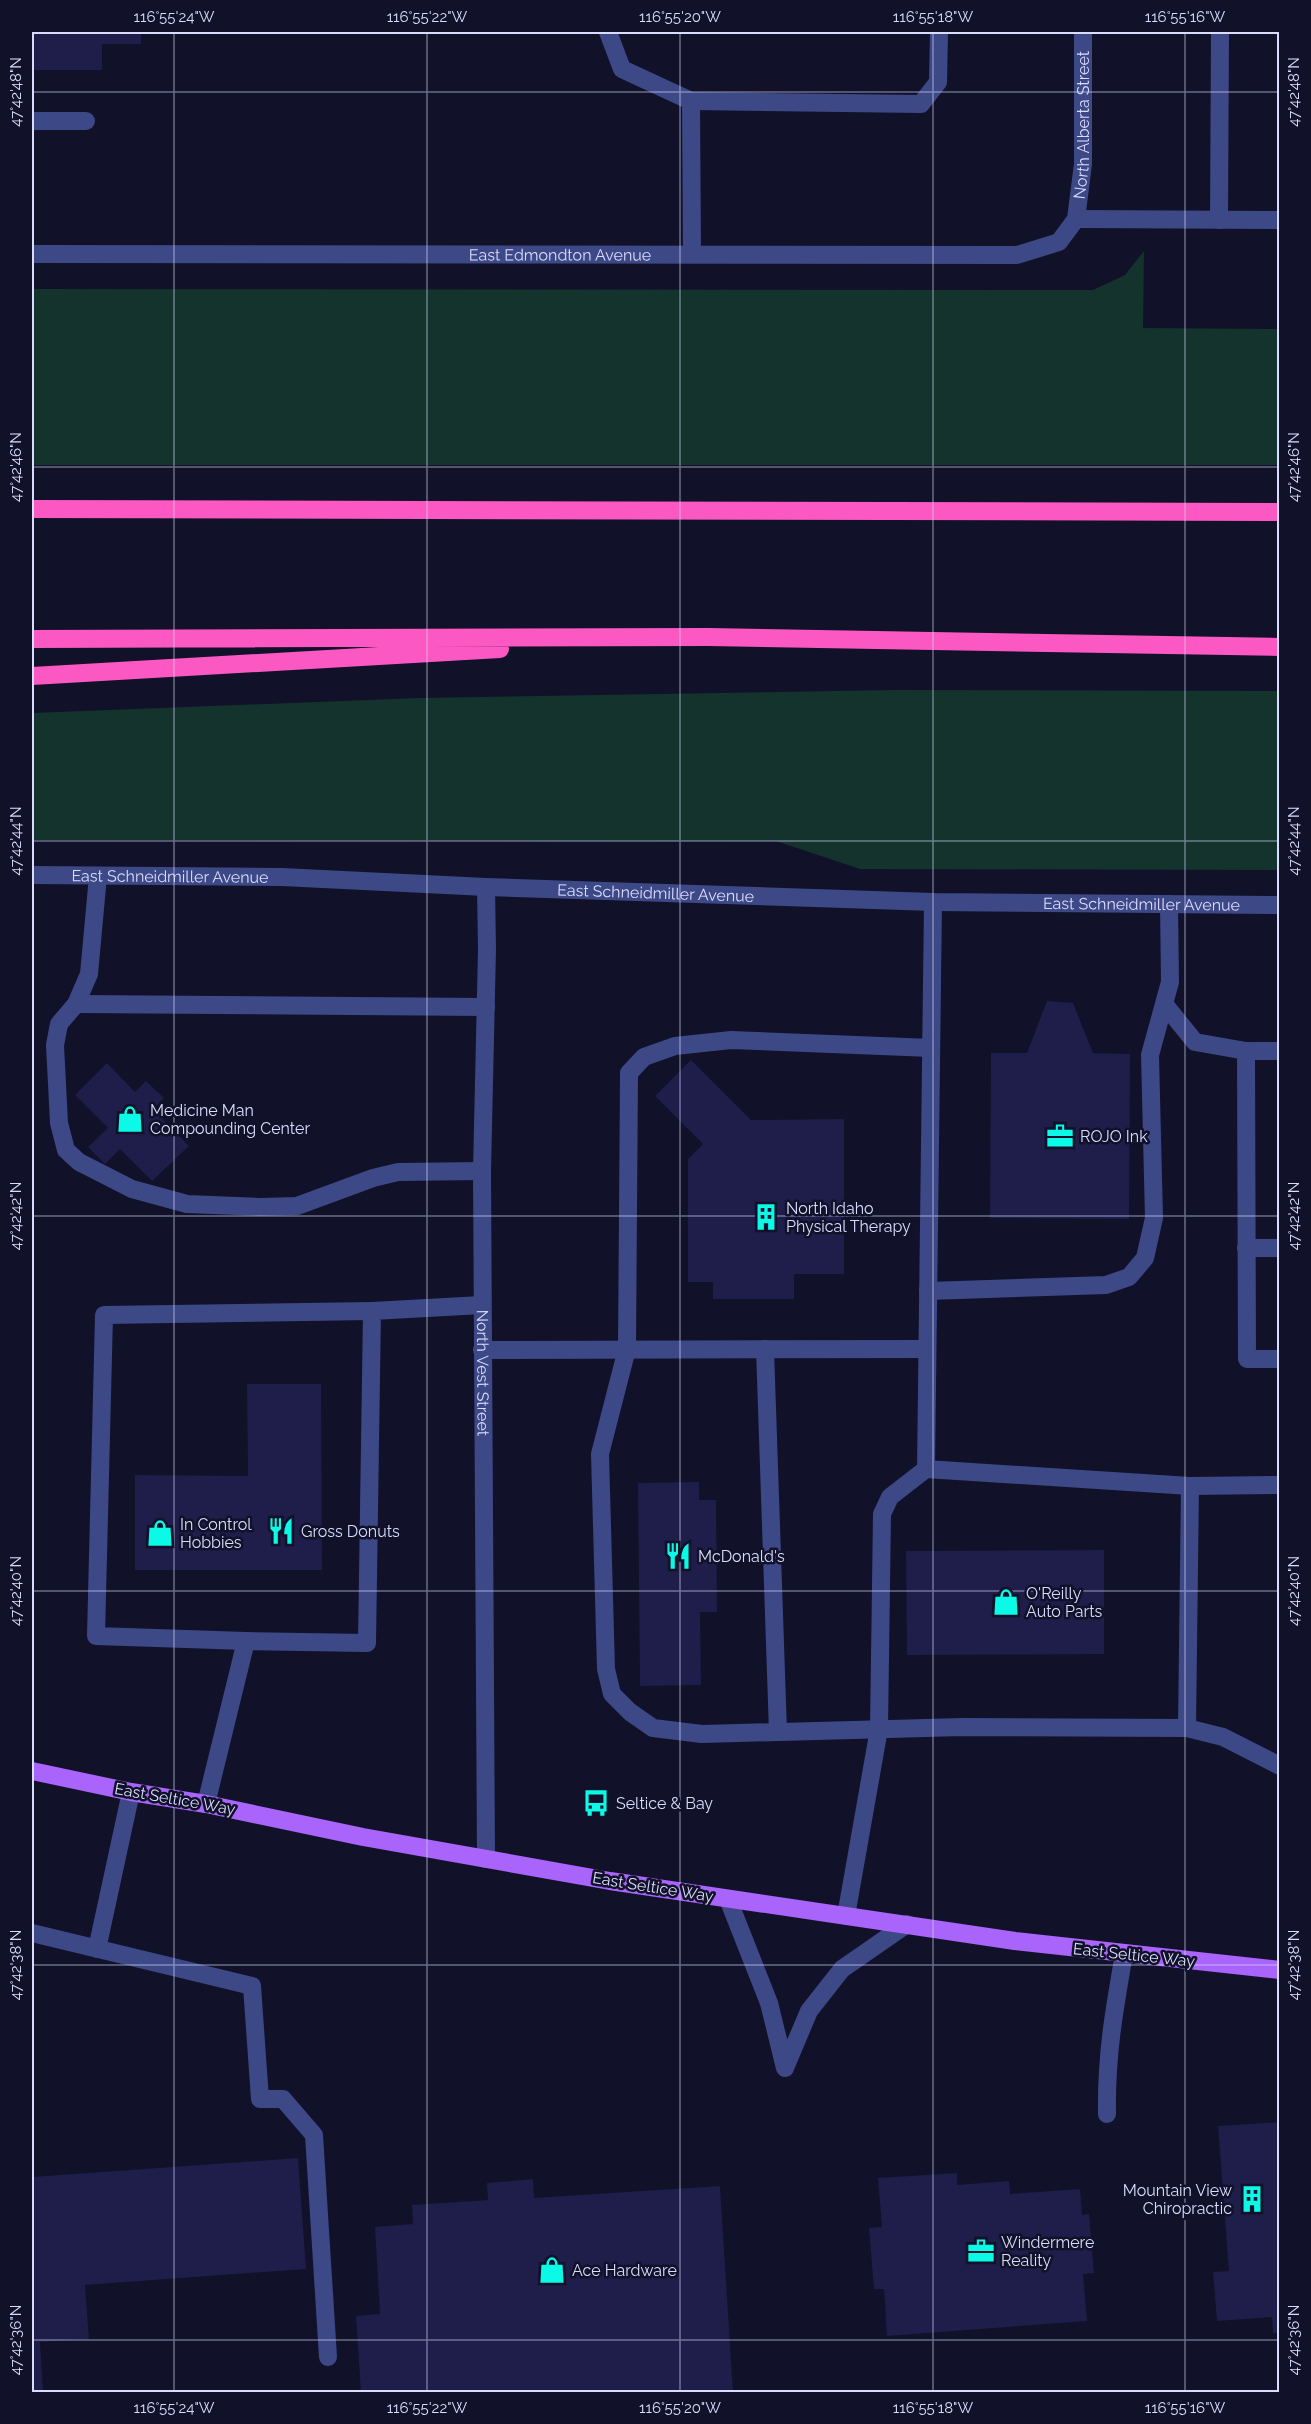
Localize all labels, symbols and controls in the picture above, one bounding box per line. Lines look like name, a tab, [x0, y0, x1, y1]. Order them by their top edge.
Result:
text: 116°55'24"W	[134, 8, 215, 26]
text: 116°55'22"W	[387, 8, 468, 26]
text: 116°55'20"W	[639, 8, 721, 26]
text: 116°55'18"W	[893, 8, 973, 26]
text: 116°55'16"W	[1145, 8, 1226, 26]
street label: North Alberta Street	[1069, 50, 1093, 200]
text: 47°42'48"N	[7, 57, 25, 127]
text: 47°42'48"N	[1285, 57, 1303, 127]
street label: East Edmondton Avenue	[469, 245, 651, 264]
text: 47°42'46"N	[7, 432, 25, 502]
text: 47°42'46"N	[1285, 432, 1303, 502]
text: 47°42'44"N	[7, 807, 25, 875]
text: 47°42'44"N	[1285, 807, 1303, 875]
street label: East Schneidmiller Avenue	[71, 866, 269, 886]
street label: East Schneidmiller Avenue	[557, 880, 754, 905]
street label: East Schneidmiller Avenue	[1043, 893, 1240, 914]
place label: Medicine Man Compounding Center	[150, 1101, 310, 1138]
shop icon: Medicine Man Compounding Center	[115, 1104, 145, 1134]
office icon: ROJO Ink	[1045, 1121, 1075, 1151]
place label: ROJO Ink	[1080, 1127, 1148, 1146]
text: 47°42'42"N	[7, 1182, 25, 1250]
text: 47°42'42"N	[1285, 1182, 1303, 1250]
place label: North Idaho Physical Therapy	[786, 1199, 911, 1236]
building icon: North Idaho Physical Therapy	[751, 1202, 781, 1232]
street label: North Vest Street	[473, 1310, 493, 1437]
place label: In Control Hobbies	[180, 1515, 252, 1552]
restaurant icon: Gross Donuts	[266, 1516, 296, 1546]
shop icon: In Control Hobbies	[145, 1518, 175, 1548]
place label: Gross Donuts	[301, 1522, 400, 1541]
restaurant icon: McDonald's	[663, 1541, 693, 1571]
place label: McDonald's	[698, 1547, 785, 1566]
text: 47°42'40"N	[7, 1556, 25, 1626]
text: 47°42'40"N	[1285, 1556, 1303, 1626]
place label: O'Reilly Auto Parts	[1026, 1584, 1103, 1621]
shop icon: O'Reilly Auto Parts	[991, 1587, 1021, 1617]
street label: East Seltice Way	[113, 1779, 237, 1819]
bus stop icon: Seltice & Bay	[581, 1788, 611, 1818]
place label: Seltice & Bay	[616, 1794, 713, 1813]
street label: East Seltice Way	[591, 1868, 715, 1906]
text: 47°42'38"N	[7, 1930, 25, 2000]
text: 47°42'38"N	[1285, 1930, 1303, 2000]
street label: East Seltice Way	[1072, 1939, 1196, 1971]
place label: Mountain View Chiropractic	[1123, 2181, 1232, 2218]
building icon: Mountain View Chiropractic	[1237, 2184, 1267, 2214]
place label: Windermere Reality	[1001, 2233, 1094, 2270]
office icon: Windermere Reality	[966, 2236, 996, 2266]
shop icon: Ace Hardware	[537, 2255, 567, 2285]
place label: Ace Hardware	[572, 2261, 677, 2280]
text: 47°42'36"N	[7, 2305, 25, 2375]
text: 47°42'36"N	[1285, 2305, 1303, 2375]
text: 116°55'24"W	[134, 2399, 215, 2417]
text: 116°55'22"W	[387, 2399, 468, 2417]
text: 116°55'20"W	[639, 2399, 721, 2417]
text: 116°55'18"W	[893, 2399, 973, 2417]
text: 116°55'16"W	[1145, 2399, 1226, 2417]

